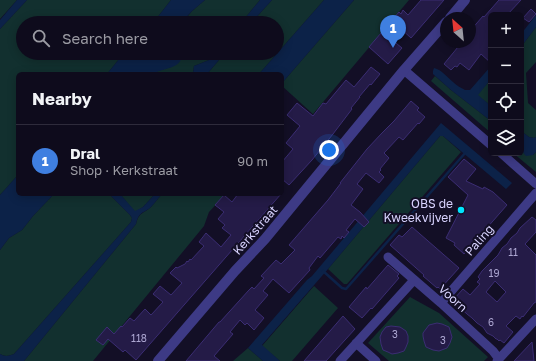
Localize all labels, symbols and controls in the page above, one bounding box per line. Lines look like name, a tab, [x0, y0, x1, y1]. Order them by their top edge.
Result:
north arrow	[440, 12, 476, 48]
map controls	[488, 12, 524, 156]
button: +	[488, 12, 524, 48]
pin: 1	[380, 15, 406, 48]
search box	[16, 16, 284, 60]
icon: search	[30, 27, 52, 49]
text: Search here	[62, 29, 148, 47]
button: −	[488, 48, 524, 84]
button: locate	[488, 84, 524, 120]
text: Nearby	[32, 88, 92, 109]
button: layers	[488, 120, 524, 156]
your location	[319, 140, 339, 160]
text: Dral	[70, 144, 100, 162]
text: 1	[42, 153, 48, 169]
text: 90 m	[237, 153, 268, 169]
text: Shop · Kerkstraat	[70, 162, 178, 178]
place label: OBS de Kweekvijver	[383, 196, 453, 225]
street label: Kerkstraat	[230, 202, 281, 258]
marker: OBS de Kweekvijver	[456, 205, 466, 215]
street label: Paling	[461, 221, 497, 259]
house number: 11	[508, 246, 518, 258]
house number: 19	[489, 267, 499, 279]
street label: Voorn	[435, 281, 471, 315]
house number: 6	[488, 316, 494, 328]
house number: 3	[392, 328, 398, 340]
house number: 118	[131, 332, 147, 344]
house number: 3	[440, 334, 446, 346]

